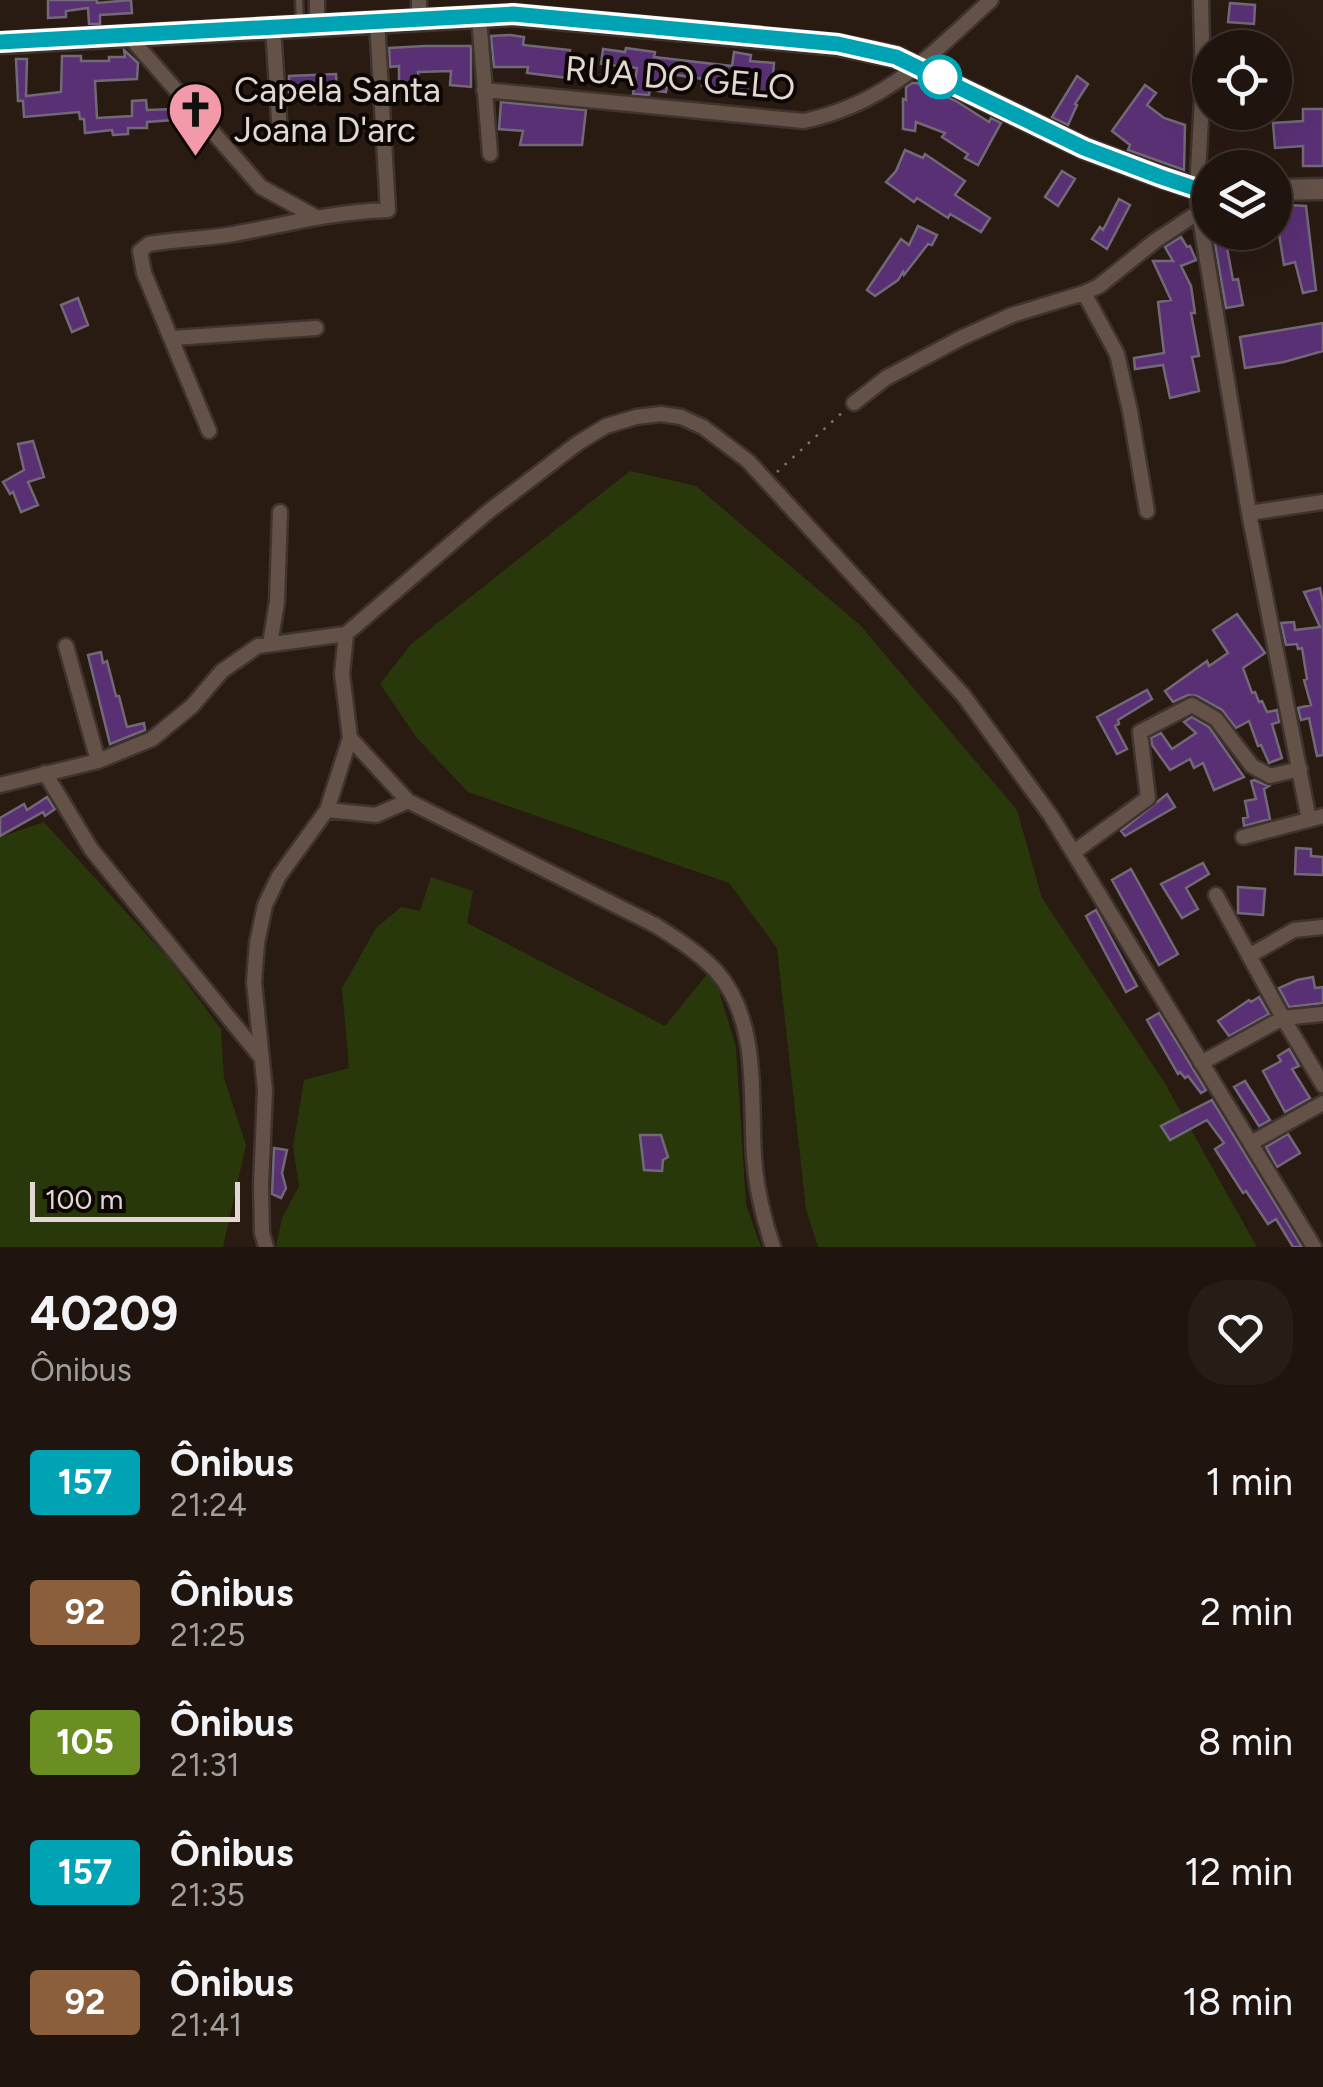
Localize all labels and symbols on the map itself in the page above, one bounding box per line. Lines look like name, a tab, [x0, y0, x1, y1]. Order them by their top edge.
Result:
street label: RUA DO GELO	[563, 47, 797, 109]
unlabelled marker	[919, 56, 961, 98]
place label: Capela Santa Joana D'arc	[234, 69, 441, 151]
church icon: Capela Santa Joana D'arc	[165, 80, 225, 159]
scale bar	[30, 1177, 240, 1222]

